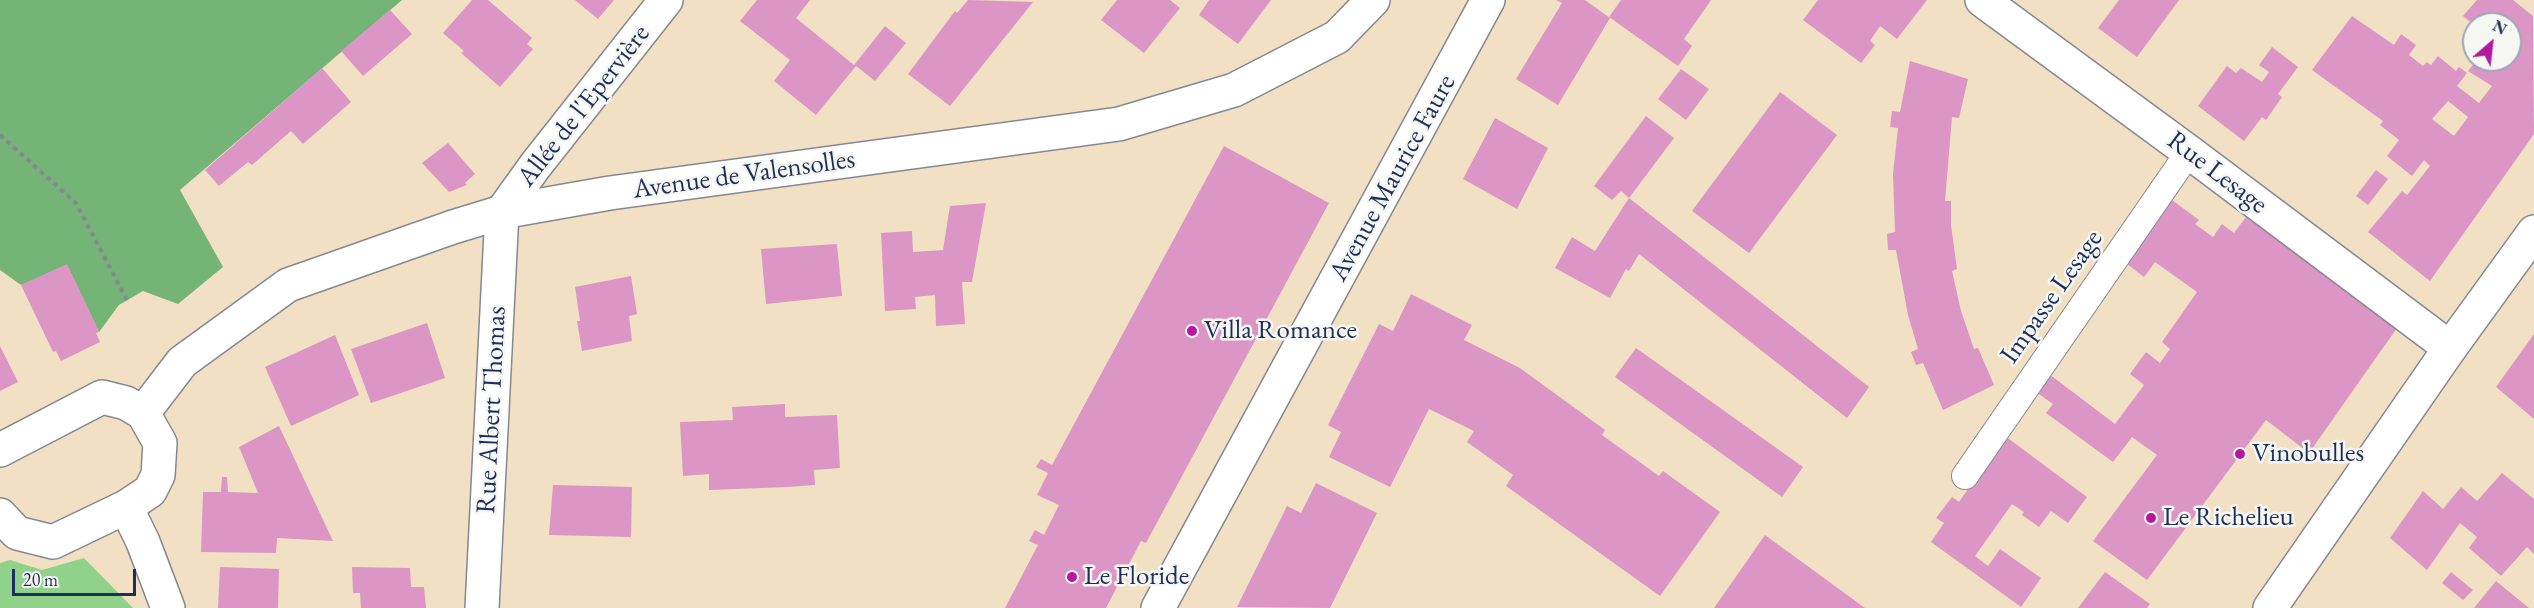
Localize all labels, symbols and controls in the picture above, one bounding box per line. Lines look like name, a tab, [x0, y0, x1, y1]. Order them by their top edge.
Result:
north arrow	[2462, 12, 2522, 72]
text: N	[2489, 15, 2510, 40]
street label: Allée de l'Epervière	[511, 19, 657, 193]
street label: Avenue Maurice Faure	[1323, 69, 1463, 287]
street label: Rue Lesage	[2160, 125, 2274, 221]
street label: Avenue de Valensolles	[631, 143, 857, 207]
street label: Impasse Lesage	[1994, 224, 2110, 370]
street label: Rue Albert Thomas	[470, 305, 514, 515]
place label: Villa Romance	[1204, 315, 1357, 347]
marker: Villa Romance	[1185, 324, 1199, 338]
place label: Vinobulles	[2252, 438, 2364, 470]
marker: Vinobulles	[2233, 447, 2247, 461]
place label: Le Richelieu	[2163, 502, 2294, 534]
marker: Le Richelieu	[2144, 511, 2158, 525]
scale bar	[15, 557, 140, 595]
place label: Le Floride	[1084, 561, 1189, 593]
text: 20 m	[23, 568, 58, 591]
marker: Le Floride	[1065, 570, 1079, 584]

